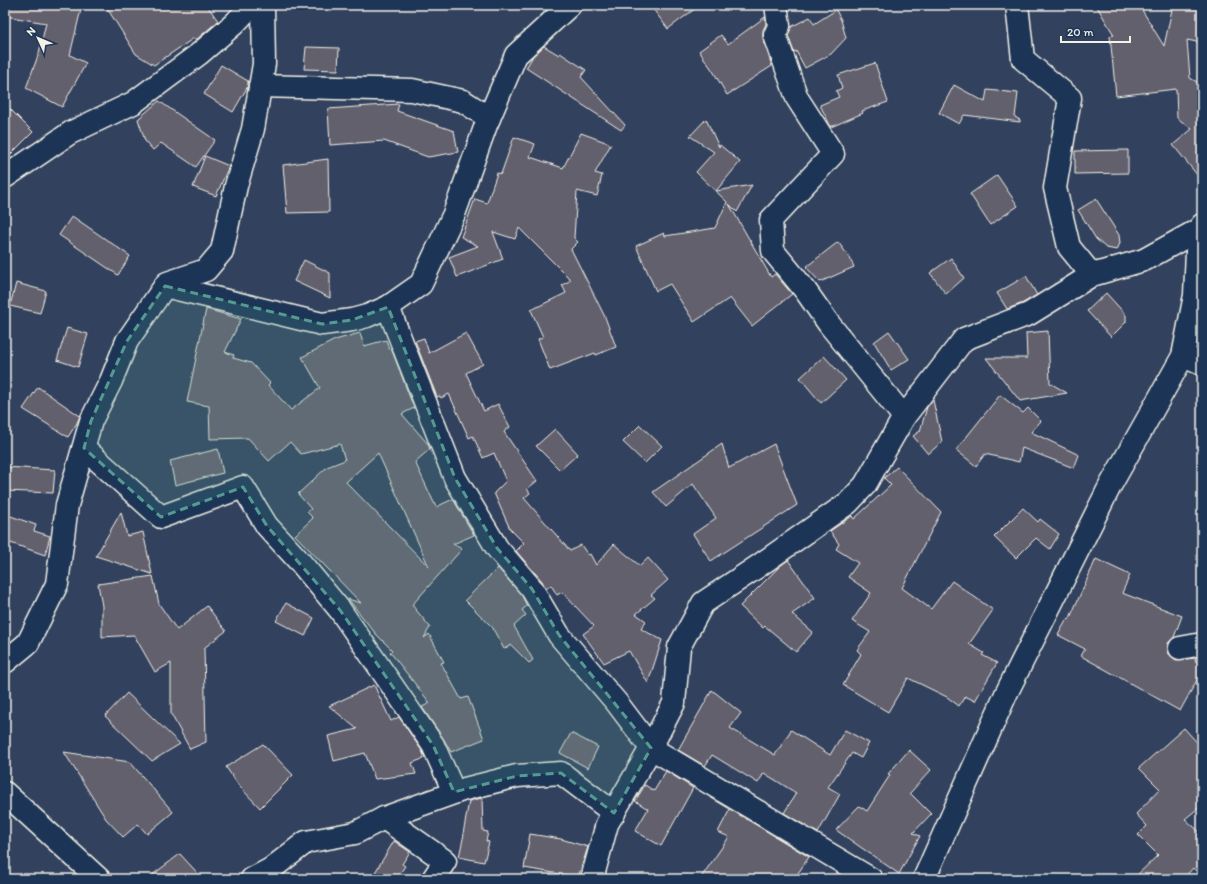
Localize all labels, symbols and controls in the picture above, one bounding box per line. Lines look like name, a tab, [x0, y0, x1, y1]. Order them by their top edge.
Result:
north arrow	[18, 18, 58, 58]
scale bar	[1061, 18, 1130, 44]
text: N	[24, 24, 38, 39]
text: 20 m	[1067, 25, 1094, 39]

